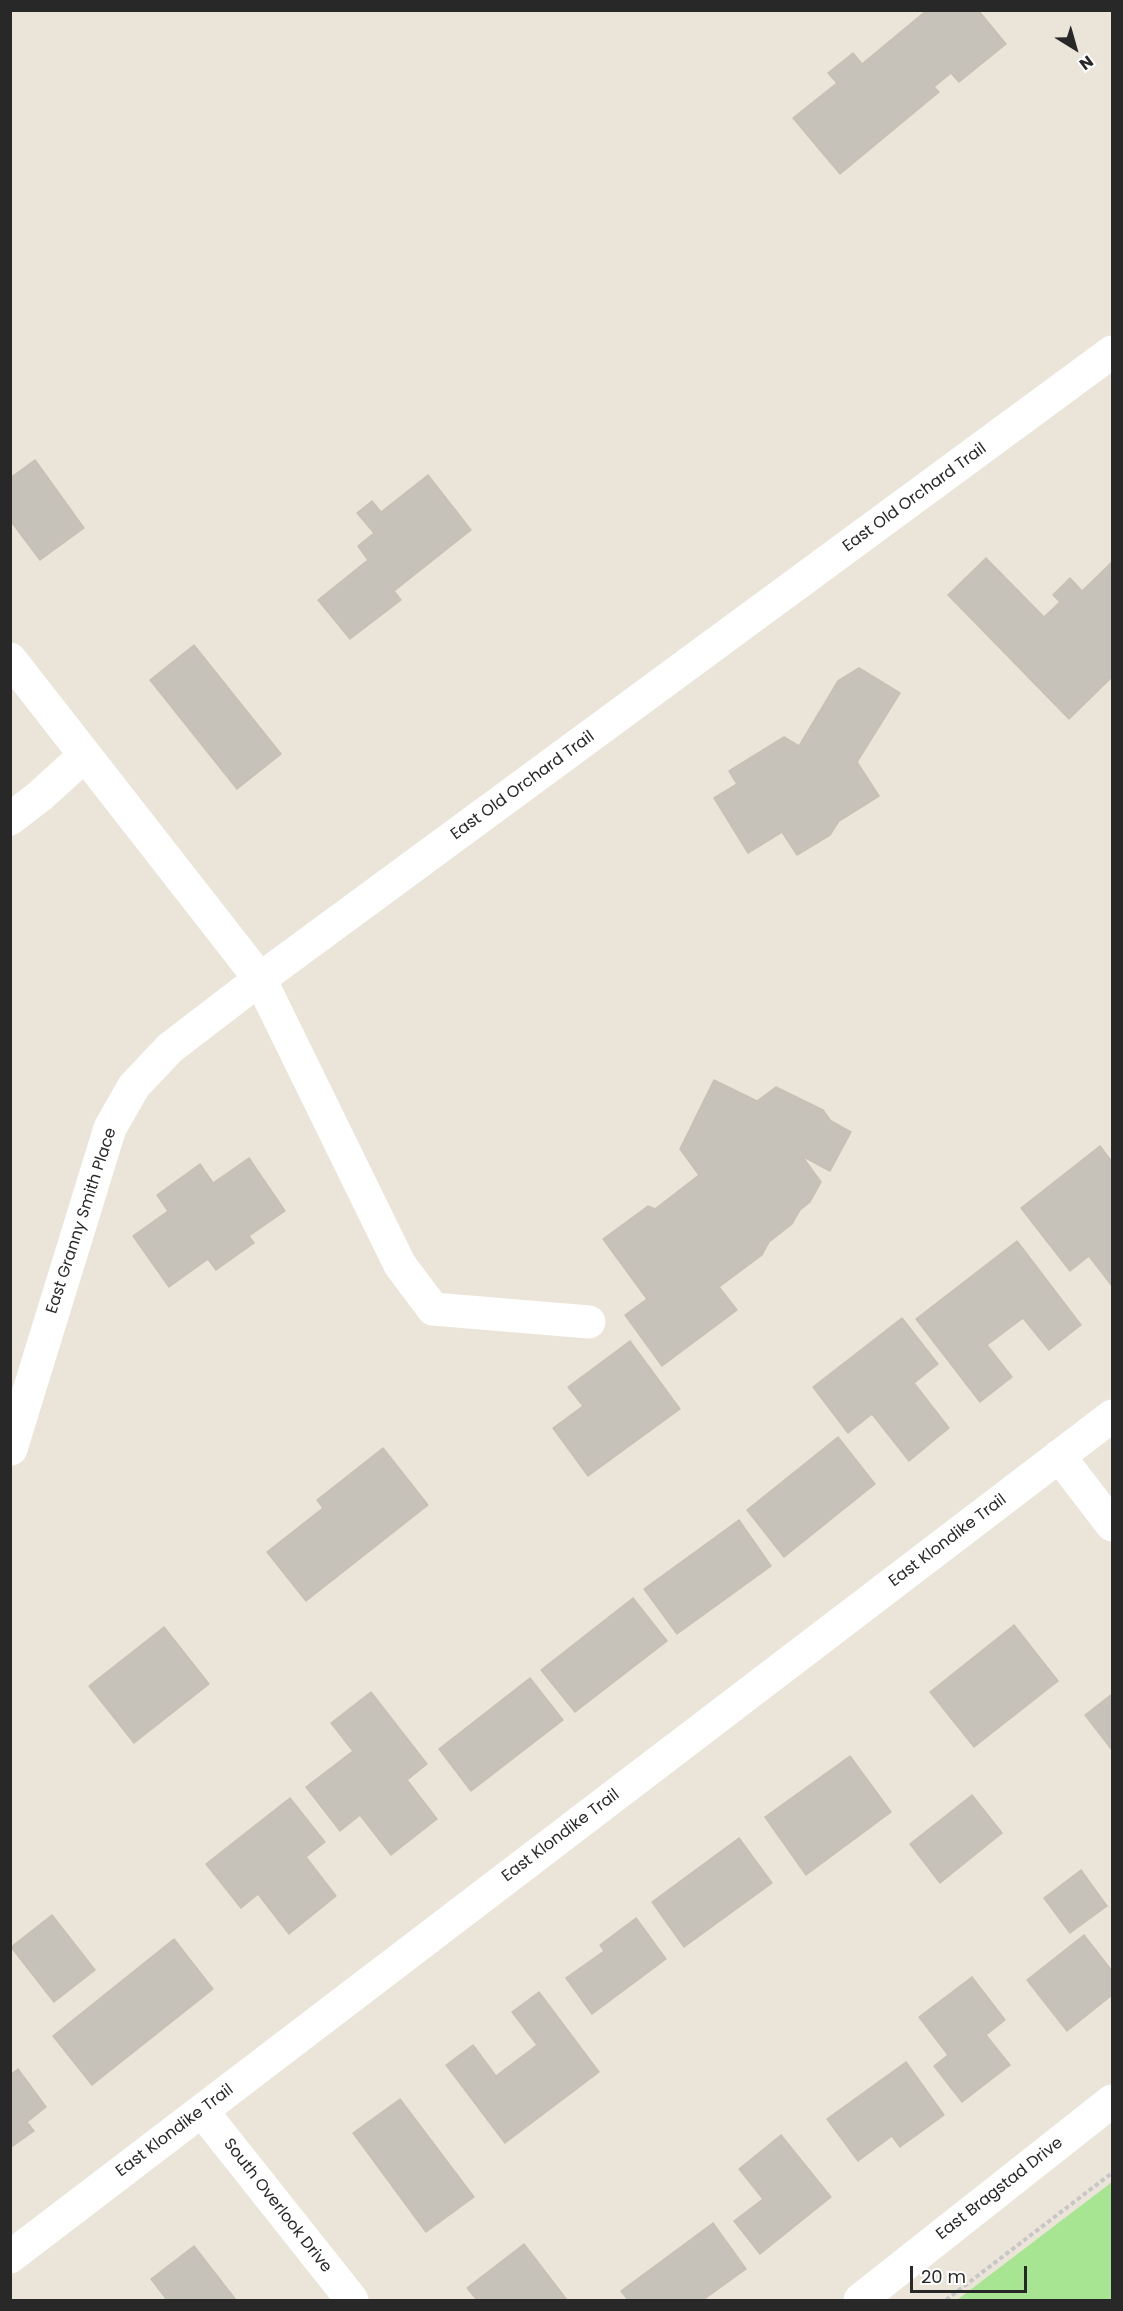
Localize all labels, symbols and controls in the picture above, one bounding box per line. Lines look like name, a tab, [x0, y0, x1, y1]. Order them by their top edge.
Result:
north arrow	[1045, 18, 1105, 78]
text: N	[1074, 50, 1098, 76]
street label: East Old Orchard Trail	[839, 439, 991, 557]
street label: East Old Orchard Trail	[447, 727, 599, 845]
street label: East Granny Smith Place	[43, 1126, 121, 1316]
street label: East Klondike Trail	[886, 1491, 1010, 1591]
street label: East Klondike Trail	[499, 1786, 623, 1886]
street label: East Klondike Trail	[113, 2081, 237, 2181]
street label: East Bragstad Drive	[933, 2134, 1067, 2244]
street label: South Overlook Drive	[219, 2135, 335, 2277]
scale bar	[913, 2254, 1030, 2292]
text: 20 m	[921, 2264, 966, 2289]

